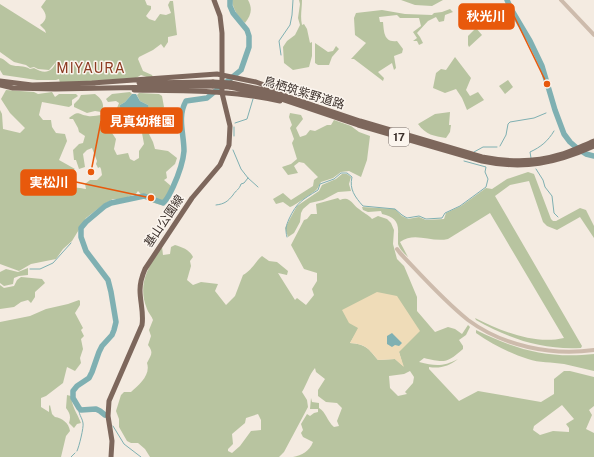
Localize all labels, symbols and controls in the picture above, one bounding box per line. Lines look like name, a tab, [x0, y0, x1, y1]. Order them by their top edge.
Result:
callout: 秋光川	[459, 4, 514, 29]
text: 秋光川	[466, 9, 506, 24]
district label: MIYAURA	[56, 60, 126, 76]
street label: 鳥栖筑紫野道路	[262, 74, 346, 112]
callout: 見真幼稚園	[101, 108, 182, 133]
text: 見真幼稚園	[109, 114, 175, 129]
road number: 17	[389, 128, 409, 146]
callout: 実松川	[21, 170, 76, 195]
text: 実松川	[29, 175, 69, 190]
street label: 基山公園線	[141, 192, 187, 250]

